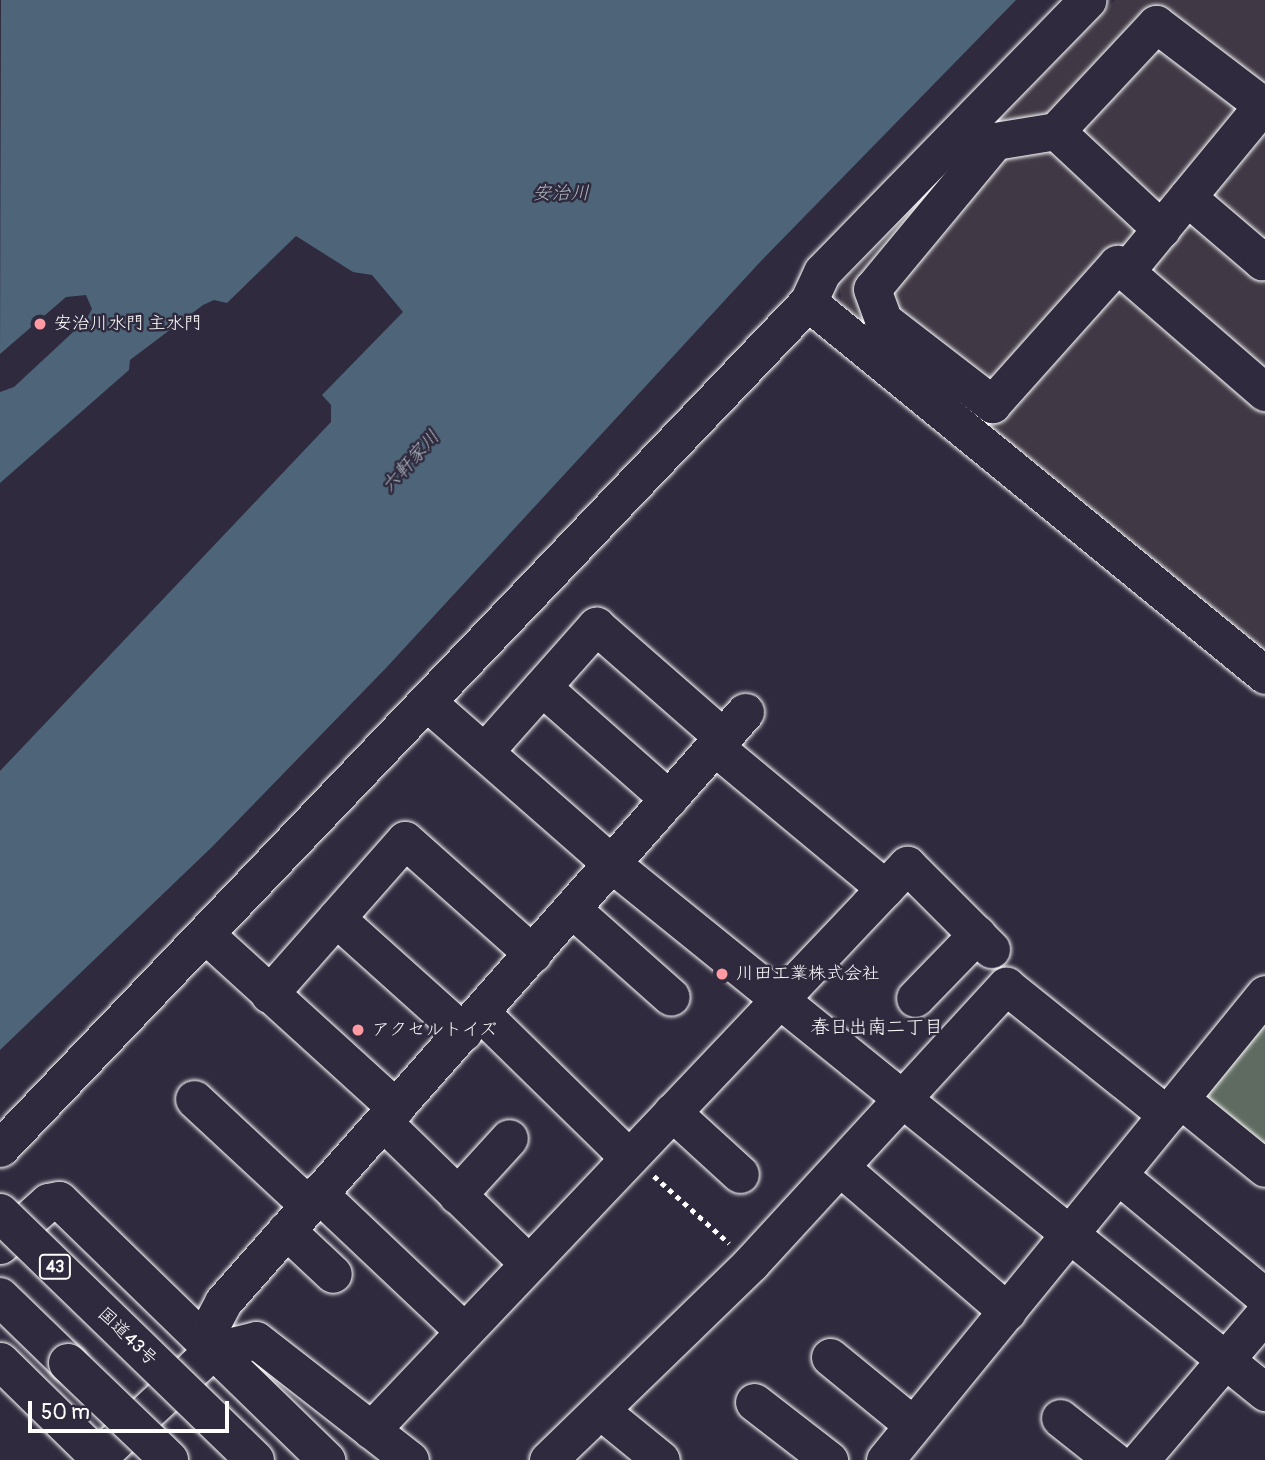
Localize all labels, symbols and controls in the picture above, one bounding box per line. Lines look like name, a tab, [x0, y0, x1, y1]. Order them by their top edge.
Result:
water label: 安治川	[533, 183, 589, 205]
place label: 安治川水門 主水門	[54, 313, 202, 335]
marker: 安治川水門 主水門	[32, 316, 48, 332]
water label: 六軒家川	[377, 426, 445, 498]
place label: 川田工業株式会社	[736, 963, 880, 985]
marker: 川田工業株式会社	[714, 966, 730, 982]
district label: 春日出南二丁目	[811, 1017, 943, 1039]
place label: アクセルトイズ	[372, 1019, 498, 1041]
marker: アクセルトイズ	[350, 1022, 366, 1038]
road number: 43	[38, 1254, 72, 1280]
street label: 国道43号	[93, 1303, 161, 1371]
scale bar	[32, 1386, 233, 1430]
text: 50 m	[41, 1399, 90, 1426]

